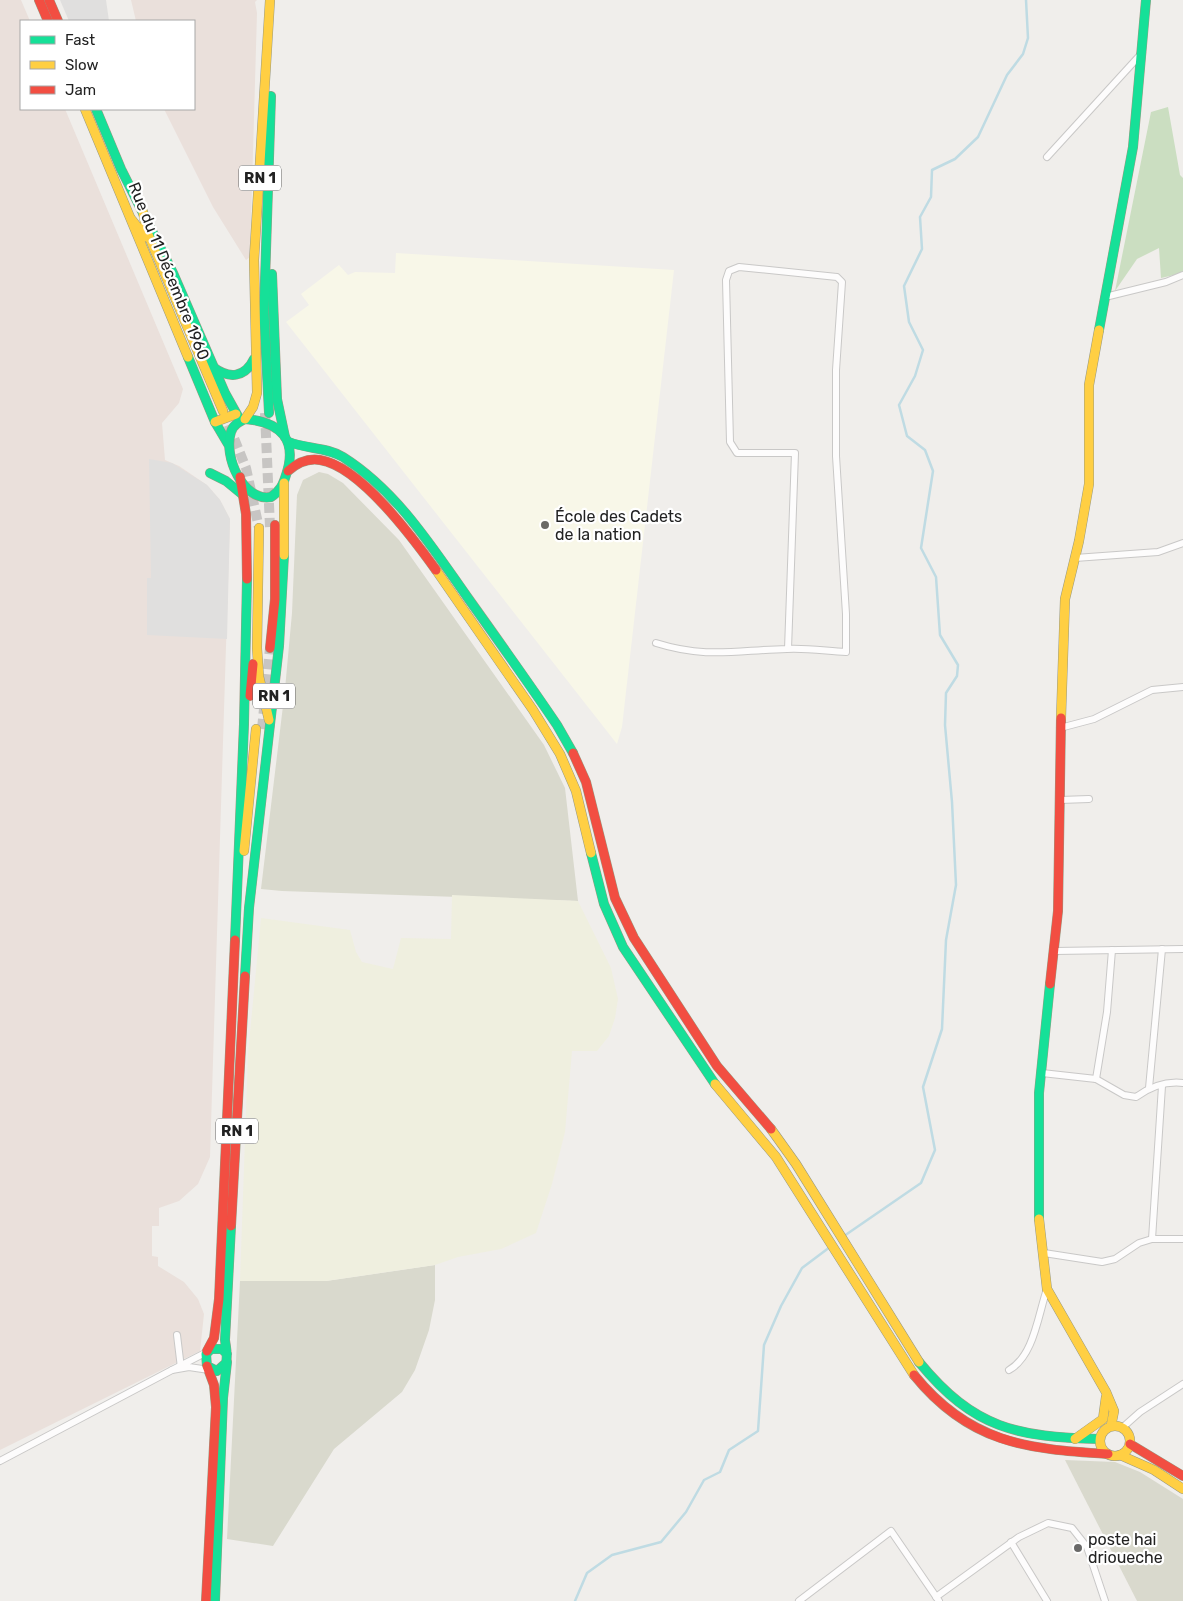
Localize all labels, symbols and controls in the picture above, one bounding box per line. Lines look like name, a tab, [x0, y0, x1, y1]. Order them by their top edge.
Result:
legend	[20, 20, 195, 110]
text: Fast	[65, 31, 95, 49]
text: Slow	[65, 56, 98, 74]
text: Jam	[65, 81, 96, 99]
road number: RN 1	[239, 166, 281, 190]
street label: Rue du 11 Décembre 1960	[125, 179, 213, 363]
place label: École des Cadets de la nation	[555, 507, 682, 544]
marker: École des Cadets de la nation	[539, 519, 551, 531]
road number: RN 1	[253, 684, 295, 708]
road number: RN 1	[216, 1118, 258, 1144]
place label: poste hai drioueche	[1088, 1530, 1163, 1567]
marker: poste hai drioueche	[1072, 1542, 1084, 1554]

